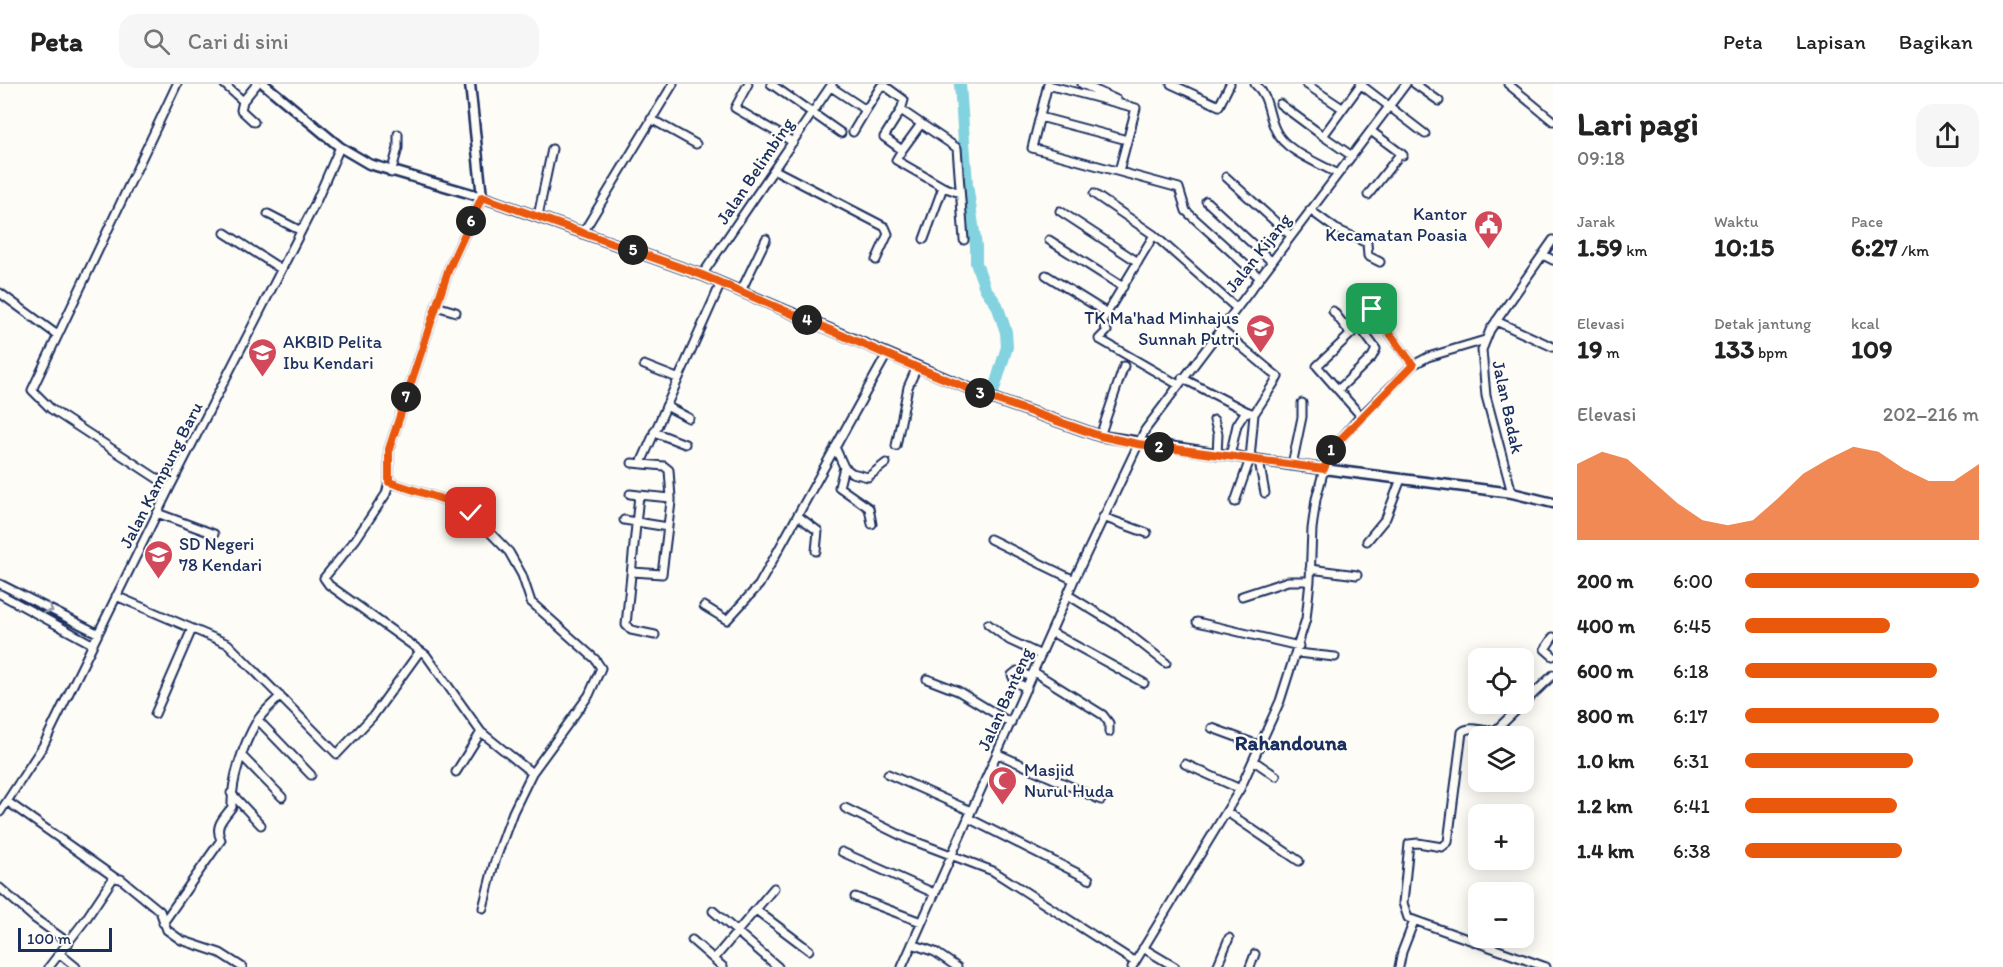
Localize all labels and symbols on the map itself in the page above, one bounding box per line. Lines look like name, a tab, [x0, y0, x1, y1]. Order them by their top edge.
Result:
street label: Jalan Belimbing	[711, 113, 799, 228]
place label: Kantor Kecamatan Poasia	[1325, 203, 1468, 246]
pin: 6	[456, 206, 486, 236]
street label: Jalan Kijang	[1220, 208, 1296, 297]
public building icon: Kantor Kecamatan Poasia	[1472, 208, 1504, 250]
pin: 5	[618, 235, 648, 265]
pin	[1346, 283, 1397, 334]
pin: 4	[792, 305, 822, 335]
place label: TK Ma'had Minhajus Sunnah Putri	[1084, 307, 1239, 350]
school or university icon: TK Ma'had Minhajus Sunnah Putri	[1244, 312, 1276, 354]
place label: AKBID Pelita Ibu Kendari	[283, 331, 383, 374]
school or university icon: AKBID Pelita Ibu Kendari	[246, 336, 278, 378]
street label: Jalan Badak	[1487, 358, 1529, 456]
pin: 3	[965, 378, 995, 408]
pin: 7	[391, 382, 421, 412]
street label: Jalan Kampung Baru	[115, 398, 207, 552]
pin: 2	[1144, 432, 1174, 462]
pin: 1	[1316, 435, 1346, 465]
pin	[445, 487, 496, 538]
place label: SD Negeri 78 Kendari	[179, 533, 262, 576]
school or university icon: SD Negeri 78 Kendari	[142, 538, 174, 580]
one-way arrow	[42, 601, 53, 613]
street label: Jalan Banteng	[972, 643, 1038, 754]
district label: Rahandouna	[1235, 730, 1348, 755]
place label: Masjid Nurul Huda	[1024, 759, 1114, 802]
mosque icon: Masjid Nurul Huda	[987, 764, 1019, 806]
scale bar	[18, 925, 112, 952]

